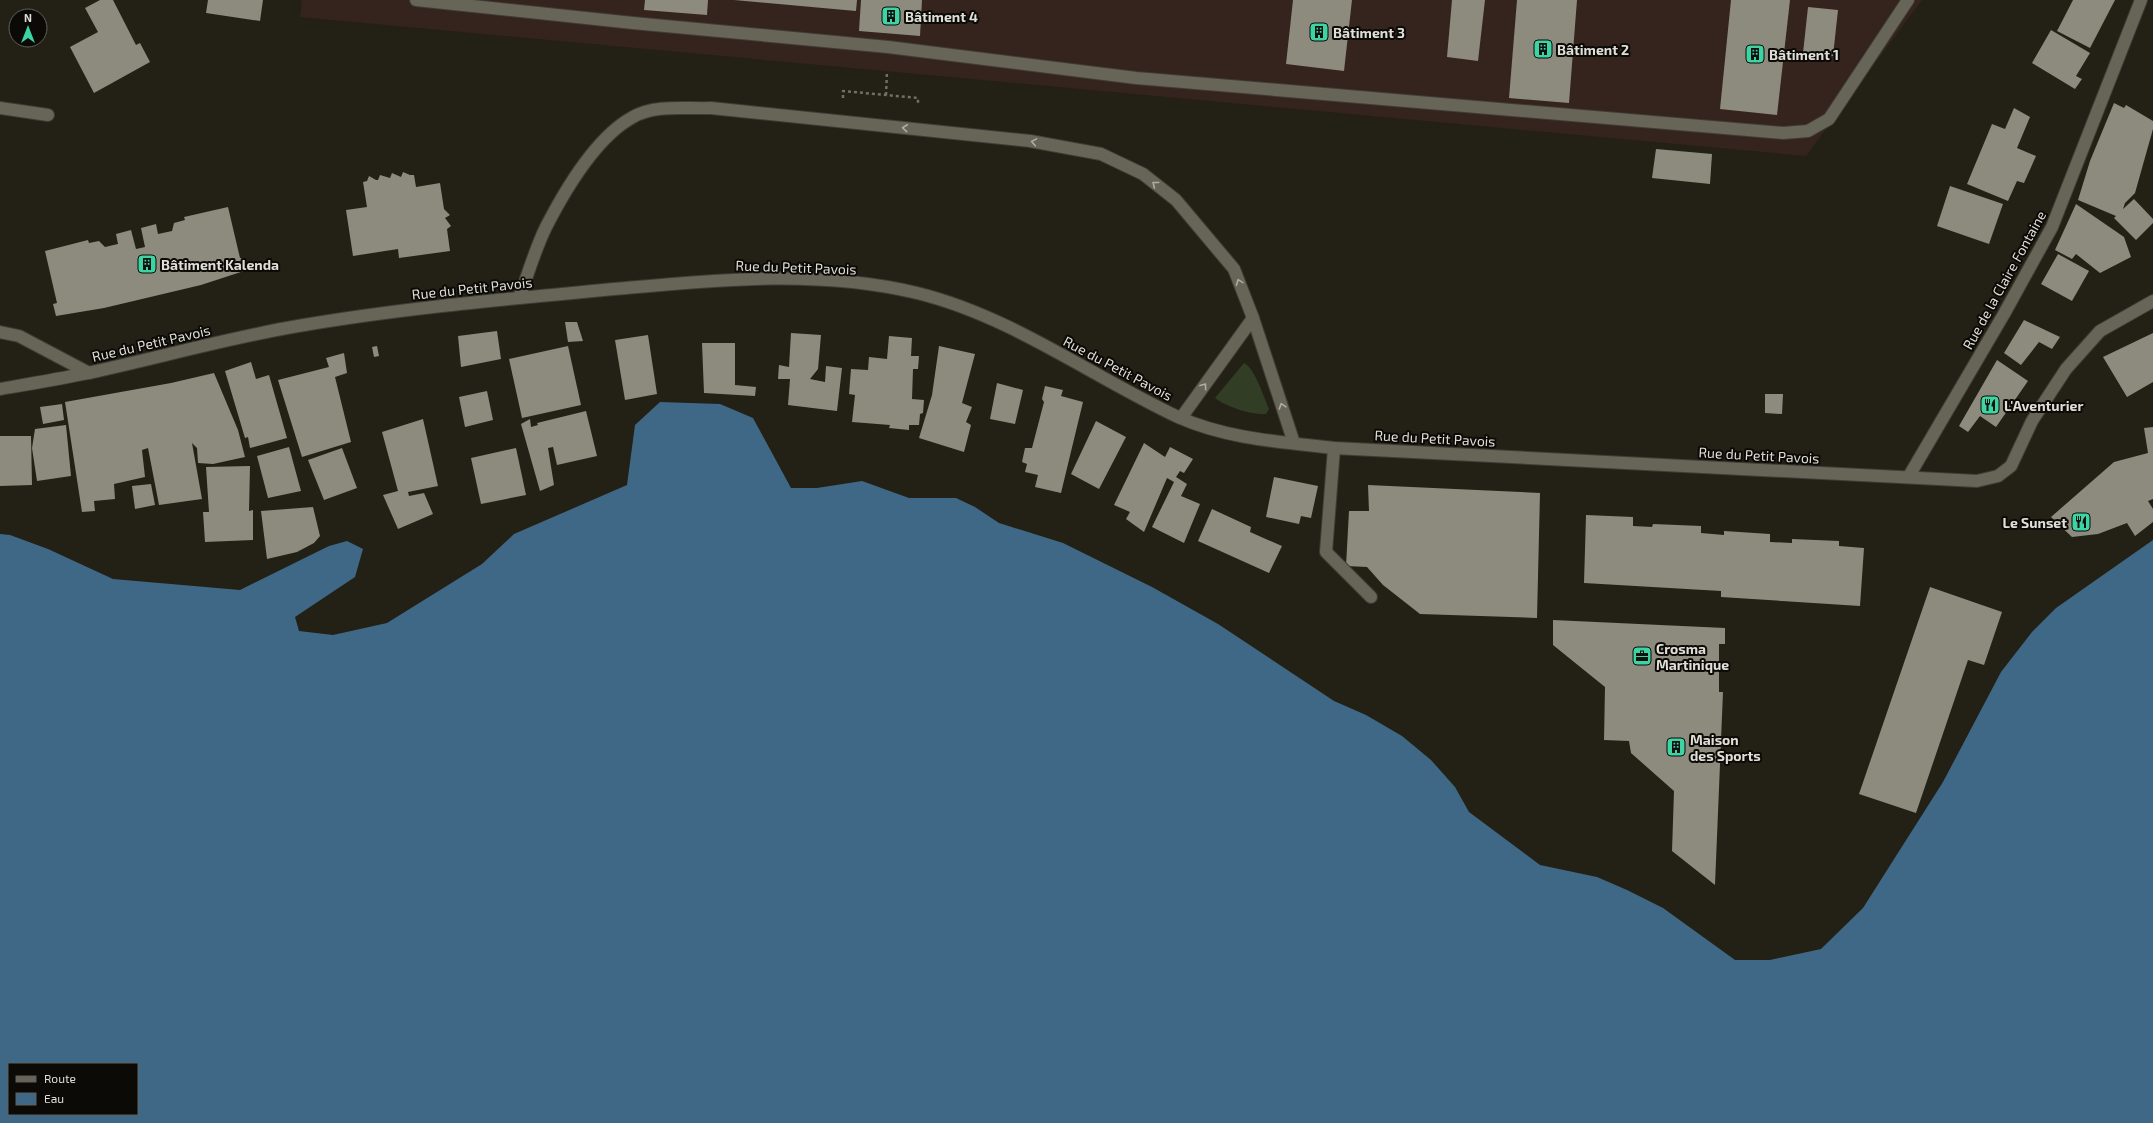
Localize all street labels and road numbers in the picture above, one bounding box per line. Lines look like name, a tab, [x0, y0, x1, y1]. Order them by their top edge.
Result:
street label: Rue de la Claire Fontaine	[1959, 208, 2049, 352]
street label: Rue du Petit Pavois	[735, 256, 857, 278]
street label: Rue du Petit Pavois	[411, 273, 533, 303]
street label: Rue du Petit Pavois	[90, 321, 212, 365]
street label: Rue du Petit Pavois	[1061, 332, 1175, 404]
street label: Rue du Petit Pavois	[1374, 426, 1496, 450]
street label: Rue du Petit Pavois	[1698, 443, 1820, 467]

